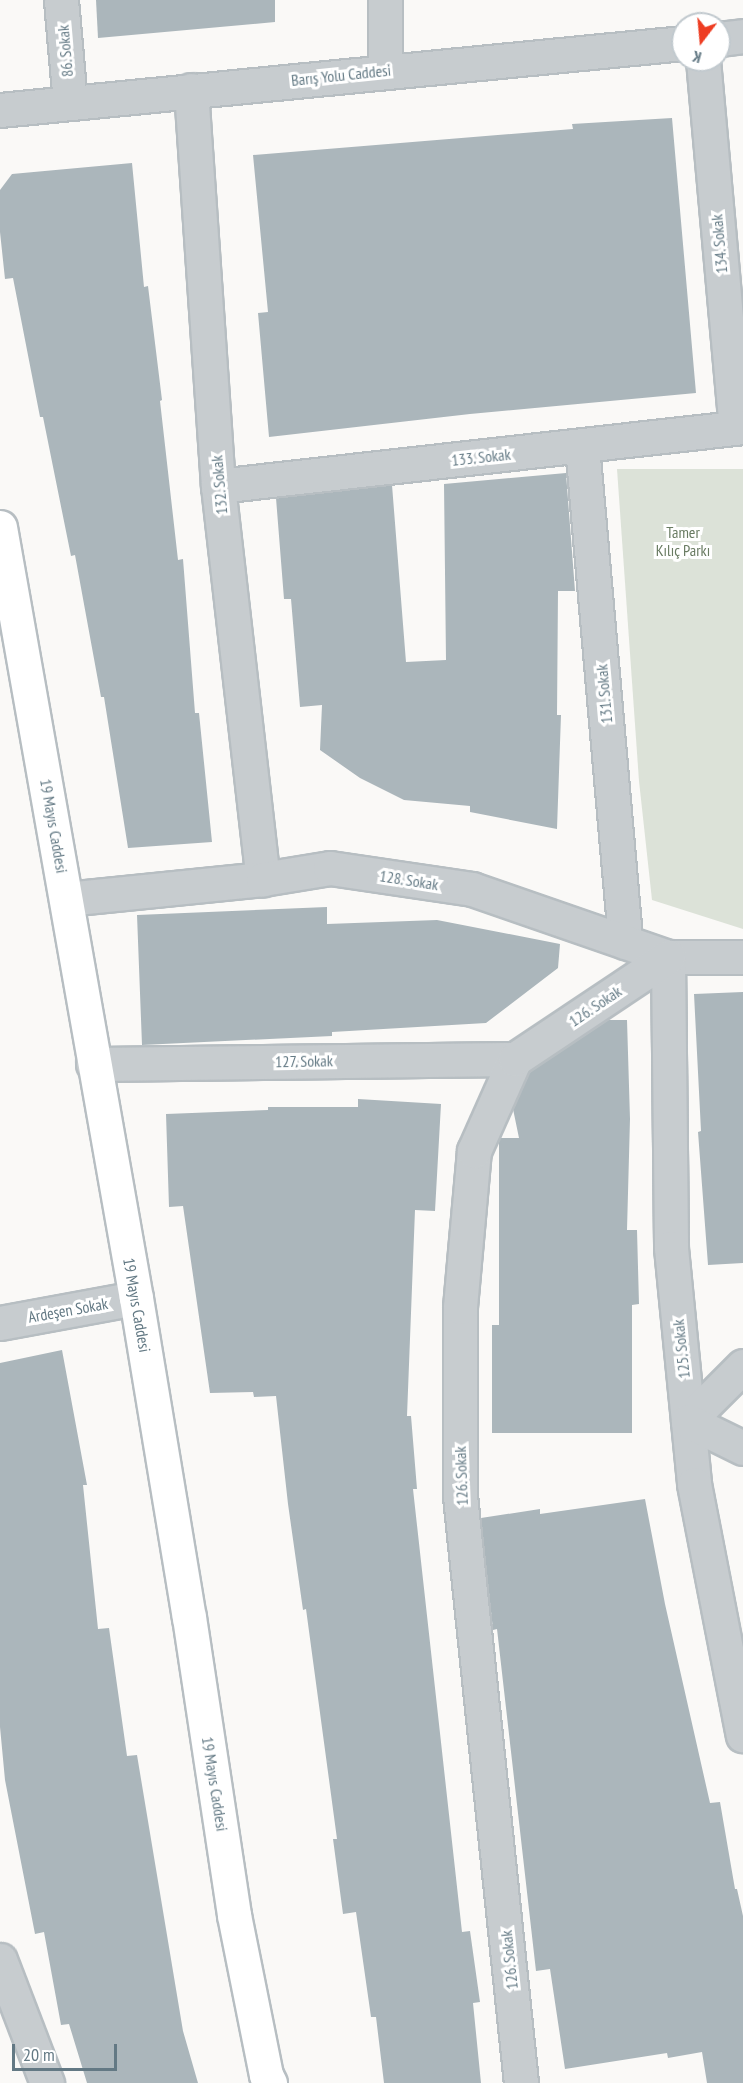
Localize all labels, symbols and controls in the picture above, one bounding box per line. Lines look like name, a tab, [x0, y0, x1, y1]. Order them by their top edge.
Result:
north arrow	[671, 12, 731, 72]
street label: 86. Sokak	[53, 24, 77, 78]
text: K	[690, 47, 703, 68]
street label: Barış Yolu Caddesi	[290, 60, 392, 90]
street label: 134. Sokak	[707, 213, 731, 275]
street label: 133. Sokak	[450, 444, 512, 470]
street label: 132. Sokak	[207, 454, 231, 516]
park label: Tamer Kılıç Parkı	[656, 522, 710, 560]
street label: 131. Sokak	[592, 663, 616, 725]
street label: 19 Mayıs Caddesi	[36, 777, 72, 875]
street label: 128. Sokak	[378, 866, 440, 894]
street label: 126. Sokak	[565, 981, 625, 1031]
street label: 127. Sokak	[274, 1051, 334, 1071]
street label: 19 Mayıs Caddesi	[119, 1256, 155, 1354]
street label: Ardeşen Sokak	[27, 1294, 109, 1326]
street label: 125. Sokak	[668, 1318, 694, 1380]
street label: 126. Sokak	[450, 1445, 472, 1507]
street label: 19 Mayıs Caddesi	[198, 1735, 232, 1833]
street label: 126. Sokak	[496, 1929, 522, 1991]
scale bar	[15, 2032, 120, 2070]
text: 20 m	[23, 2043, 55, 2066]

